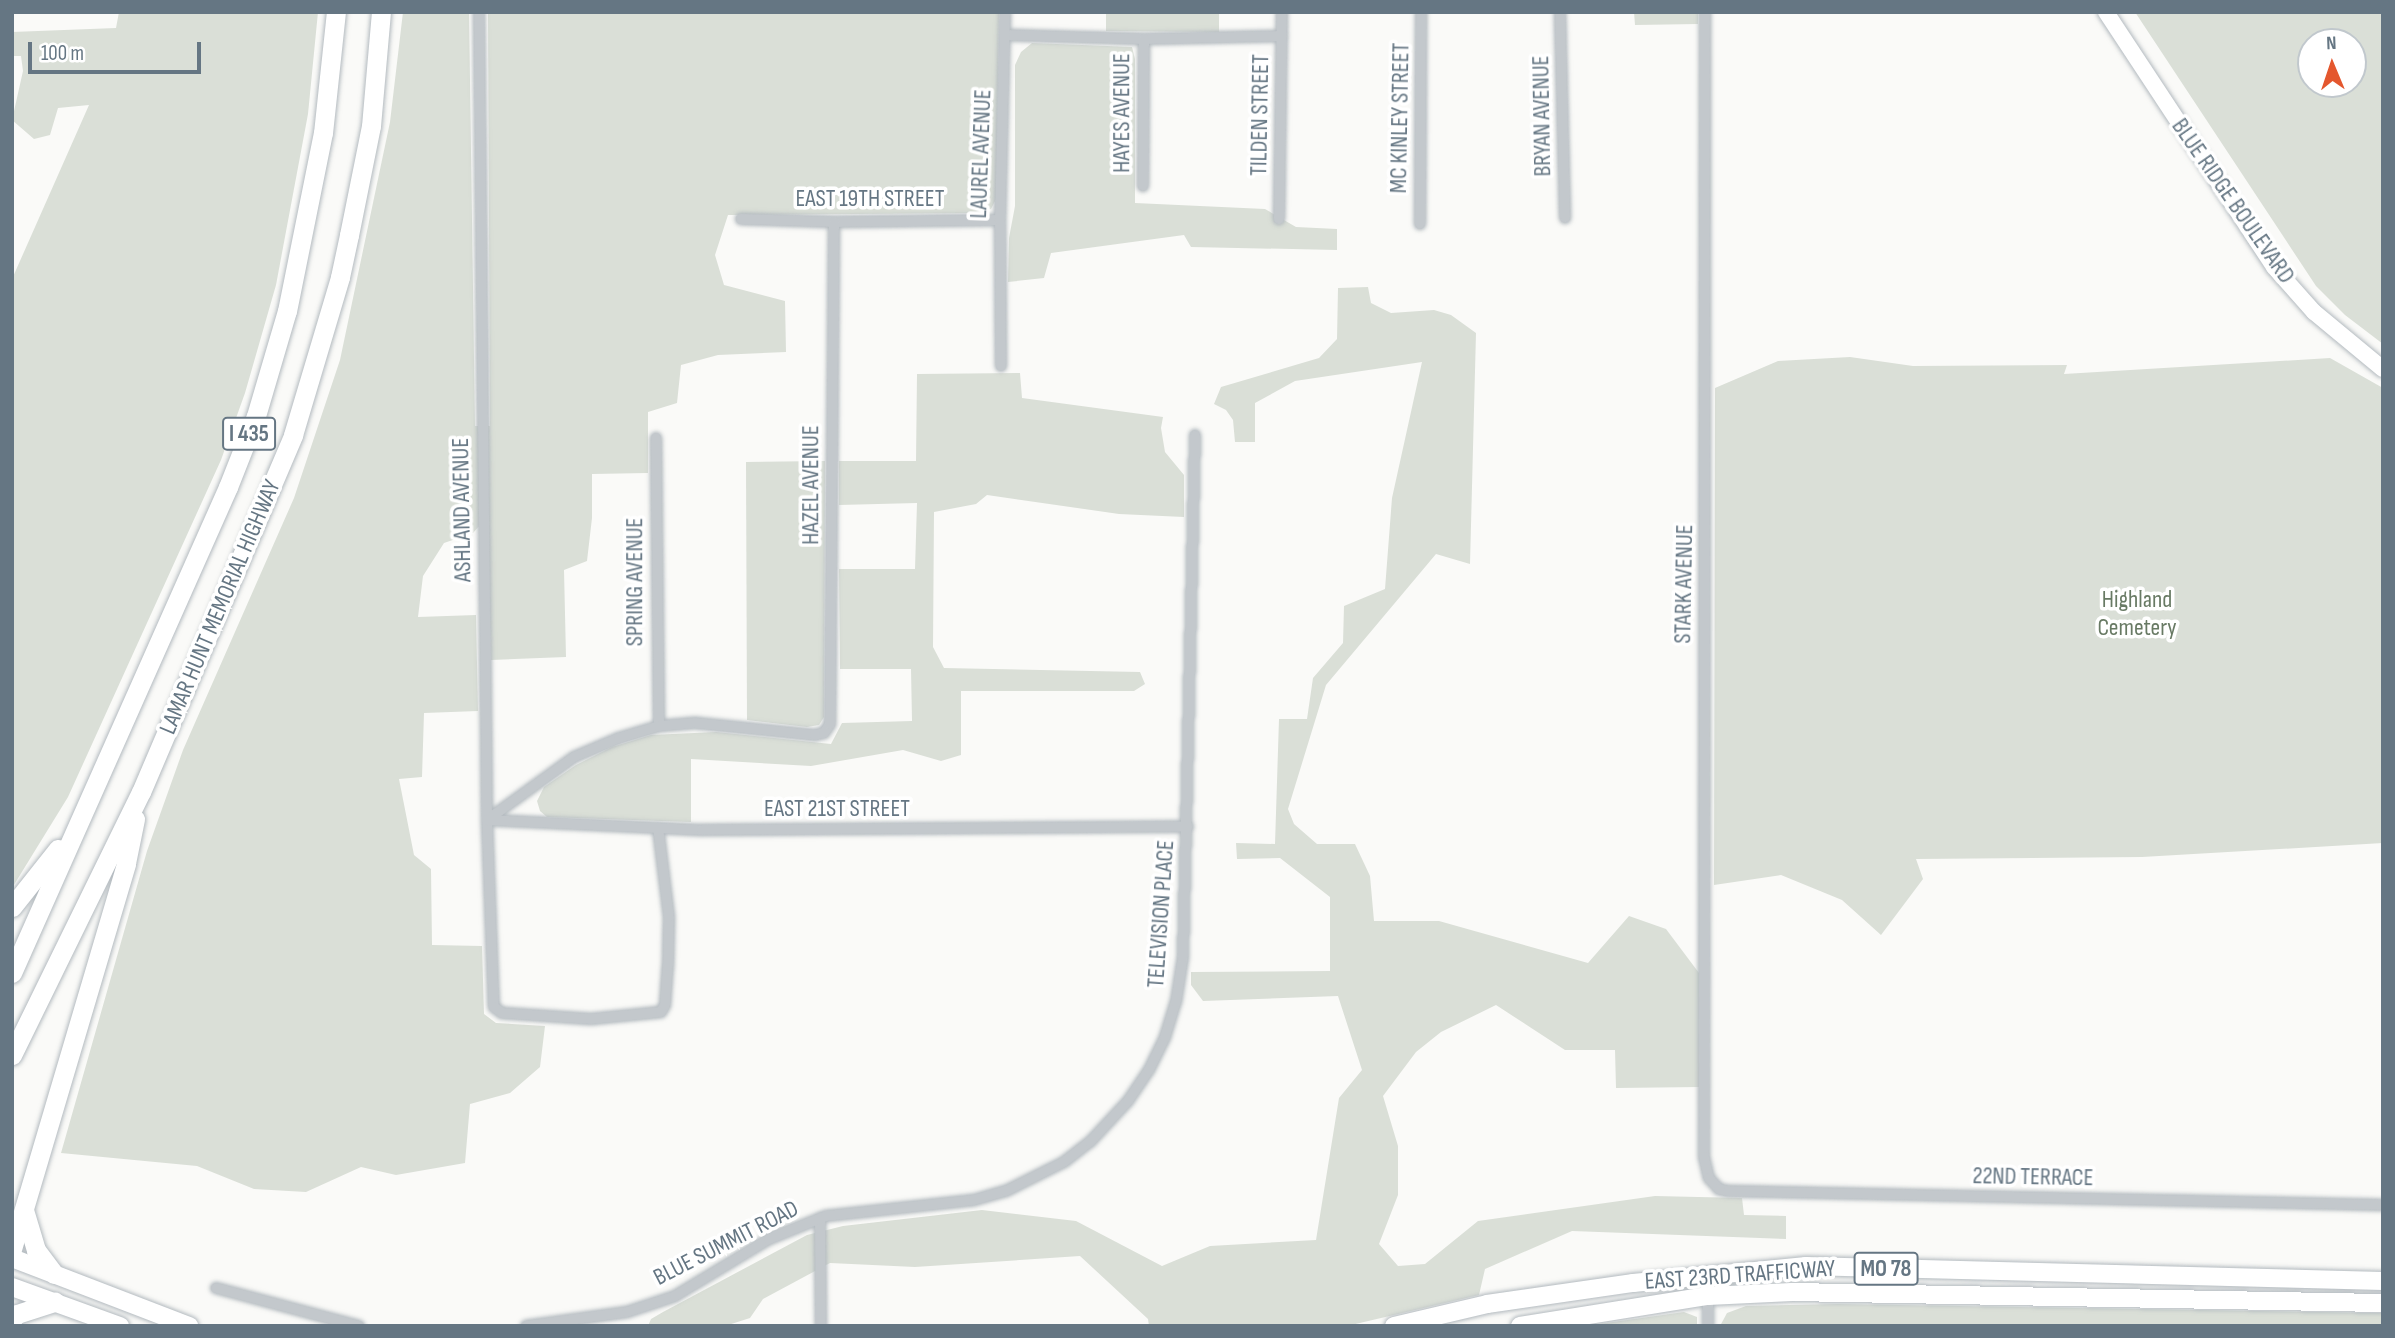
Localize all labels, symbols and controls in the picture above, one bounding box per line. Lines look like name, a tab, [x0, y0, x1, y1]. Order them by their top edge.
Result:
scale bar	[32, 28, 205, 72]
north arrow	[2297, 28, 2367, 98]
text: N	[2326, 32, 2337, 55]
text: 100 m	[41, 41, 84, 66]
street label: MC KINLEY STREET	[1384, 42, 1416, 194]
street label: HAYES AVENUE	[1108, 53, 1136, 173]
street label: TILDEN STREET	[1245, 54, 1275, 176]
street label: BRYAN AVENUE	[1527, 55, 1557, 177]
street label: LAUREL AVENUE	[964, 89, 998, 219]
street label: BLUE RIDGE BOULEVARD	[2165, 113, 2301, 289]
street label: EAST 19TH STREET	[796, 185, 944, 213]
road number: I 435	[221, 414, 277, 454]
street label: HAZEL AVENUE	[797, 425, 825, 545]
street label: ASHLAND AVENUE	[446, 438, 478, 582]
street label: LAMAR HUNT MEMORIAL HIGHWAY	[153, 476, 287, 738]
street label: SPRING AVENUE	[621, 518, 649, 646]
street label: STARK AVENUE	[1669, 524, 1699, 644]
park label: Highland Cemetery	[2097, 586, 2177, 642]
street label: EAST 21ST STREET	[764, 795, 910, 823]
street label: TELEVISION PLACE	[1141, 839, 1181, 989]
street label: 22ND TERRACE	[1972, 1162, 2094, 1192]
street label: BLUE SUMMIT ROAD	[649, 1194, 803, 1292]
road number: MO 78	[1853, 1250, 1919, 1288]
street label: EAST 23RD TRAFFICWAY	[1644, 1254, 1836, 1296]

